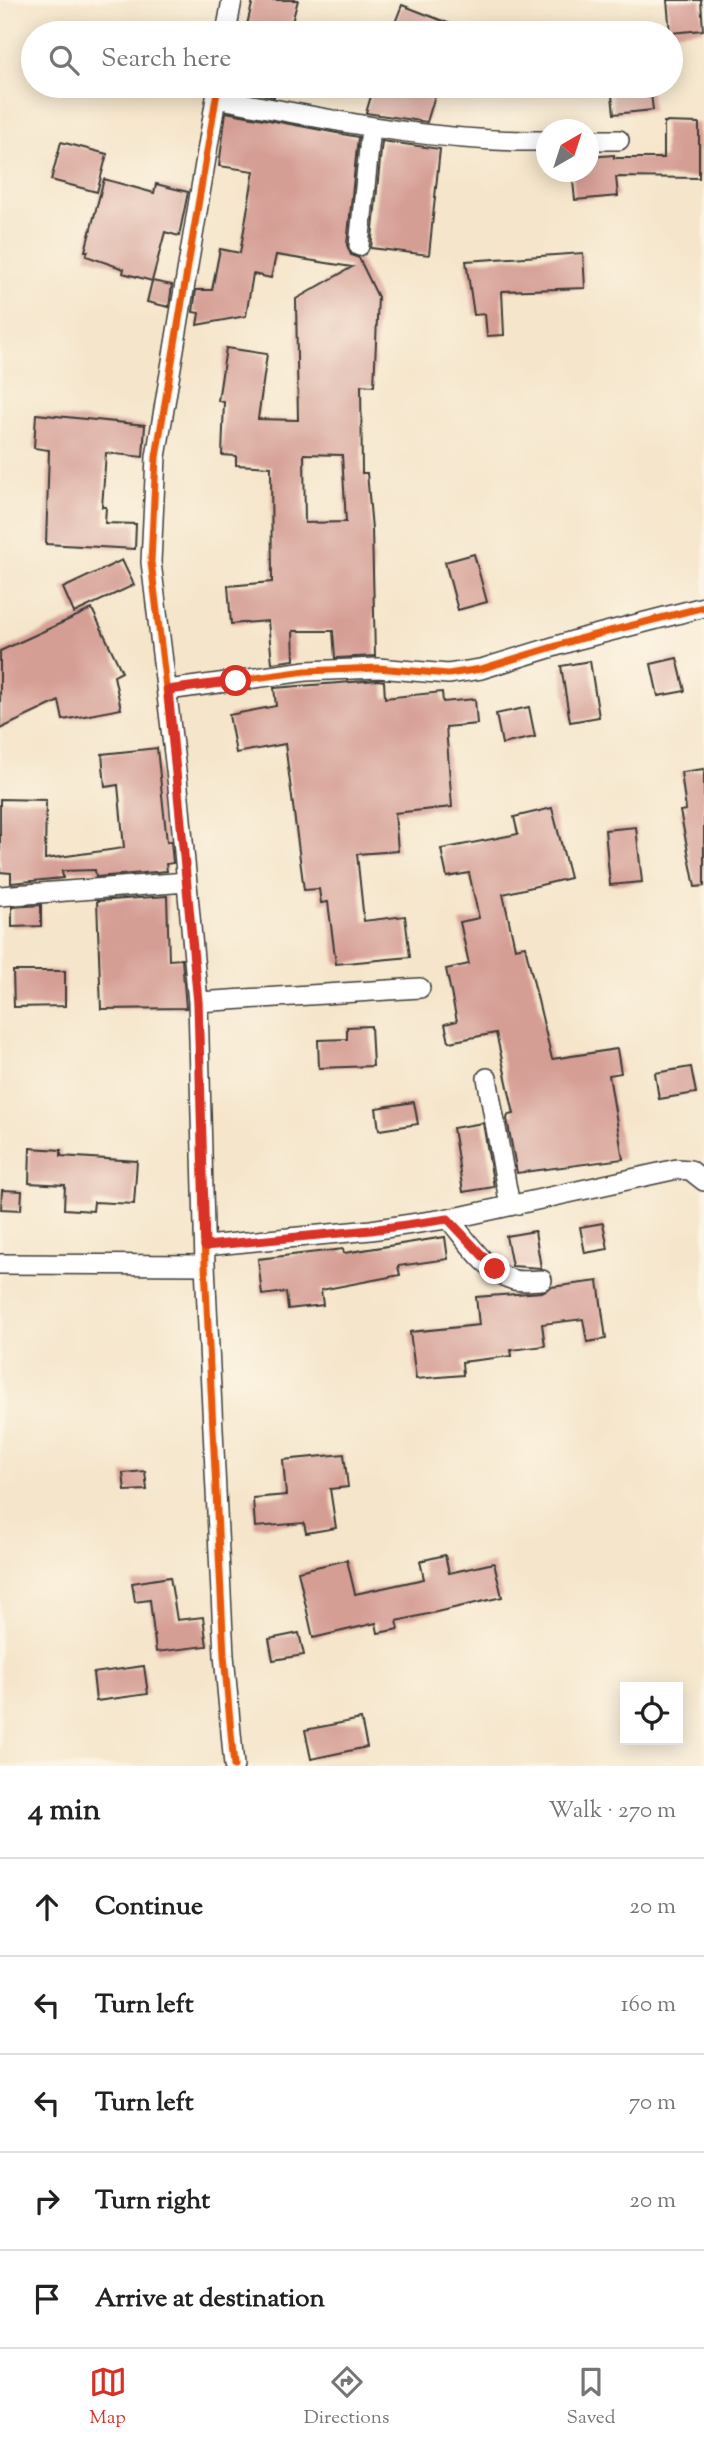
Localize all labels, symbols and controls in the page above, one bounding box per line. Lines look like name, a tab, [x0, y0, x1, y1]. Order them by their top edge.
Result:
search box	[21, 21, 683, 98]
icon: search	[45, 41, 83, 79]
text: Search here	[101, 41, 231, 78]
north arrow	[536, 119, 599, 182]
route start	[220, 665, 251, 696]
route end	[479, 1253, 510, 1284]
map controls	[620, 1682, 683, 1745]
button: locate	[620, 1682, 683, 1745]
text: 4 min	[28, 1790, 101, 1833]
text: Walk · 270 m	[548, 1795, 676, 1828]
icon: ahead	[28, 1888, 66, 1926]
text: Continue	[95, 1889, 203, 1926]
text: 20 m	[629, 1891, 676, 1924]
icon: left	[28, 1986, 66, 2024]
text: Turn left	[95, 1987, 194, 2024]
text: 160 m	[621, 1989, 676, 2022]
icon: left	[28, 2084, 66, 2122]
text: Turn left	[95, 2085, 194, 2122]
text: 70 m	[629, 2087, 676, 2120]
icon: right	[28, 2182, 66, 2220]
text: Turn right	[95, 2183, 210, 2220]
text: 20 m	[629, 2185, 676, 2218]
icon: arrive	[28, 2280, 66, 2318]
text: Arrive at destination	[95, 2281, 325, 2318]
tab: Map	[89, 2363, 127, 2432]
tab: Directions	[304, 2363, 389, 2432]
tab: Saved	[567, 2363, 615, 2432]

